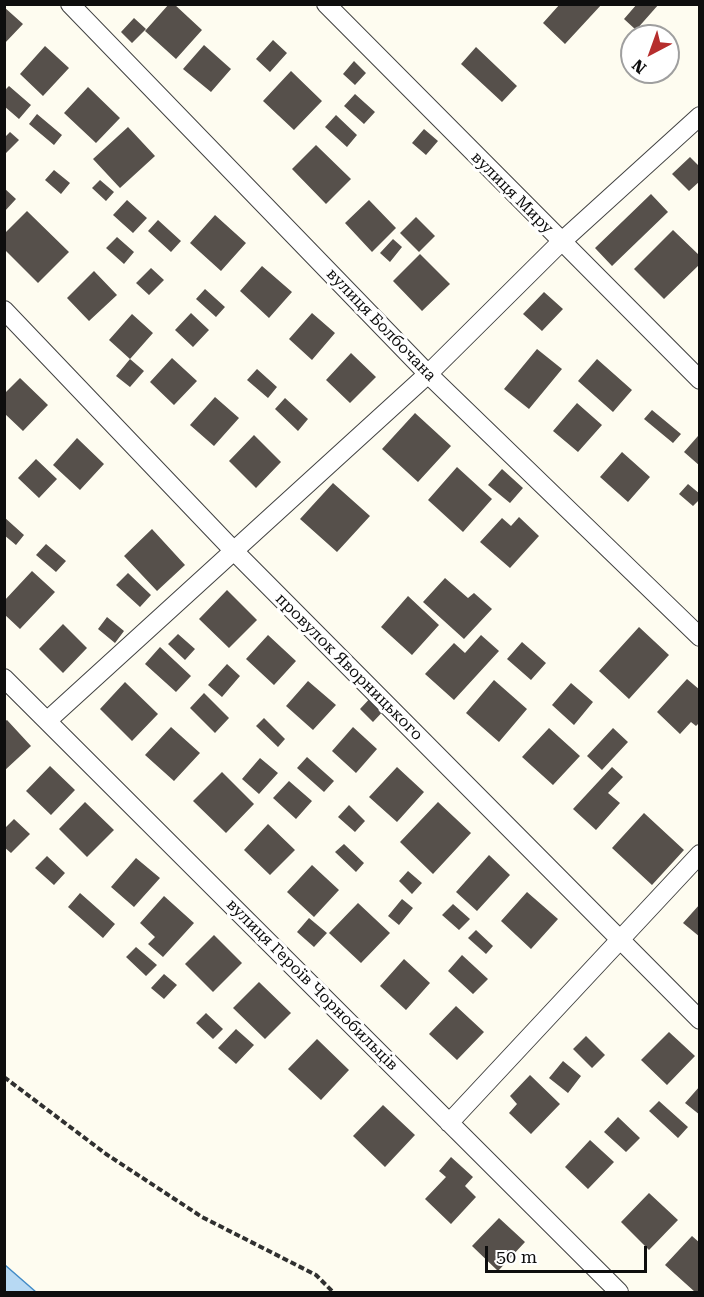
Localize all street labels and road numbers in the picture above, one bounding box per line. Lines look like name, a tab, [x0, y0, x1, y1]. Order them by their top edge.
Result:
street label: вулиця Миру	[467, 148, 557, 238]
street label: вулиця Болбочана	[322, 265, 440, 385]
street label: провулок Яворницького	[271, 589, 427, 745]
street label: вулиця Героїв Чорнобильців	[222, 895, 402, 1075]

